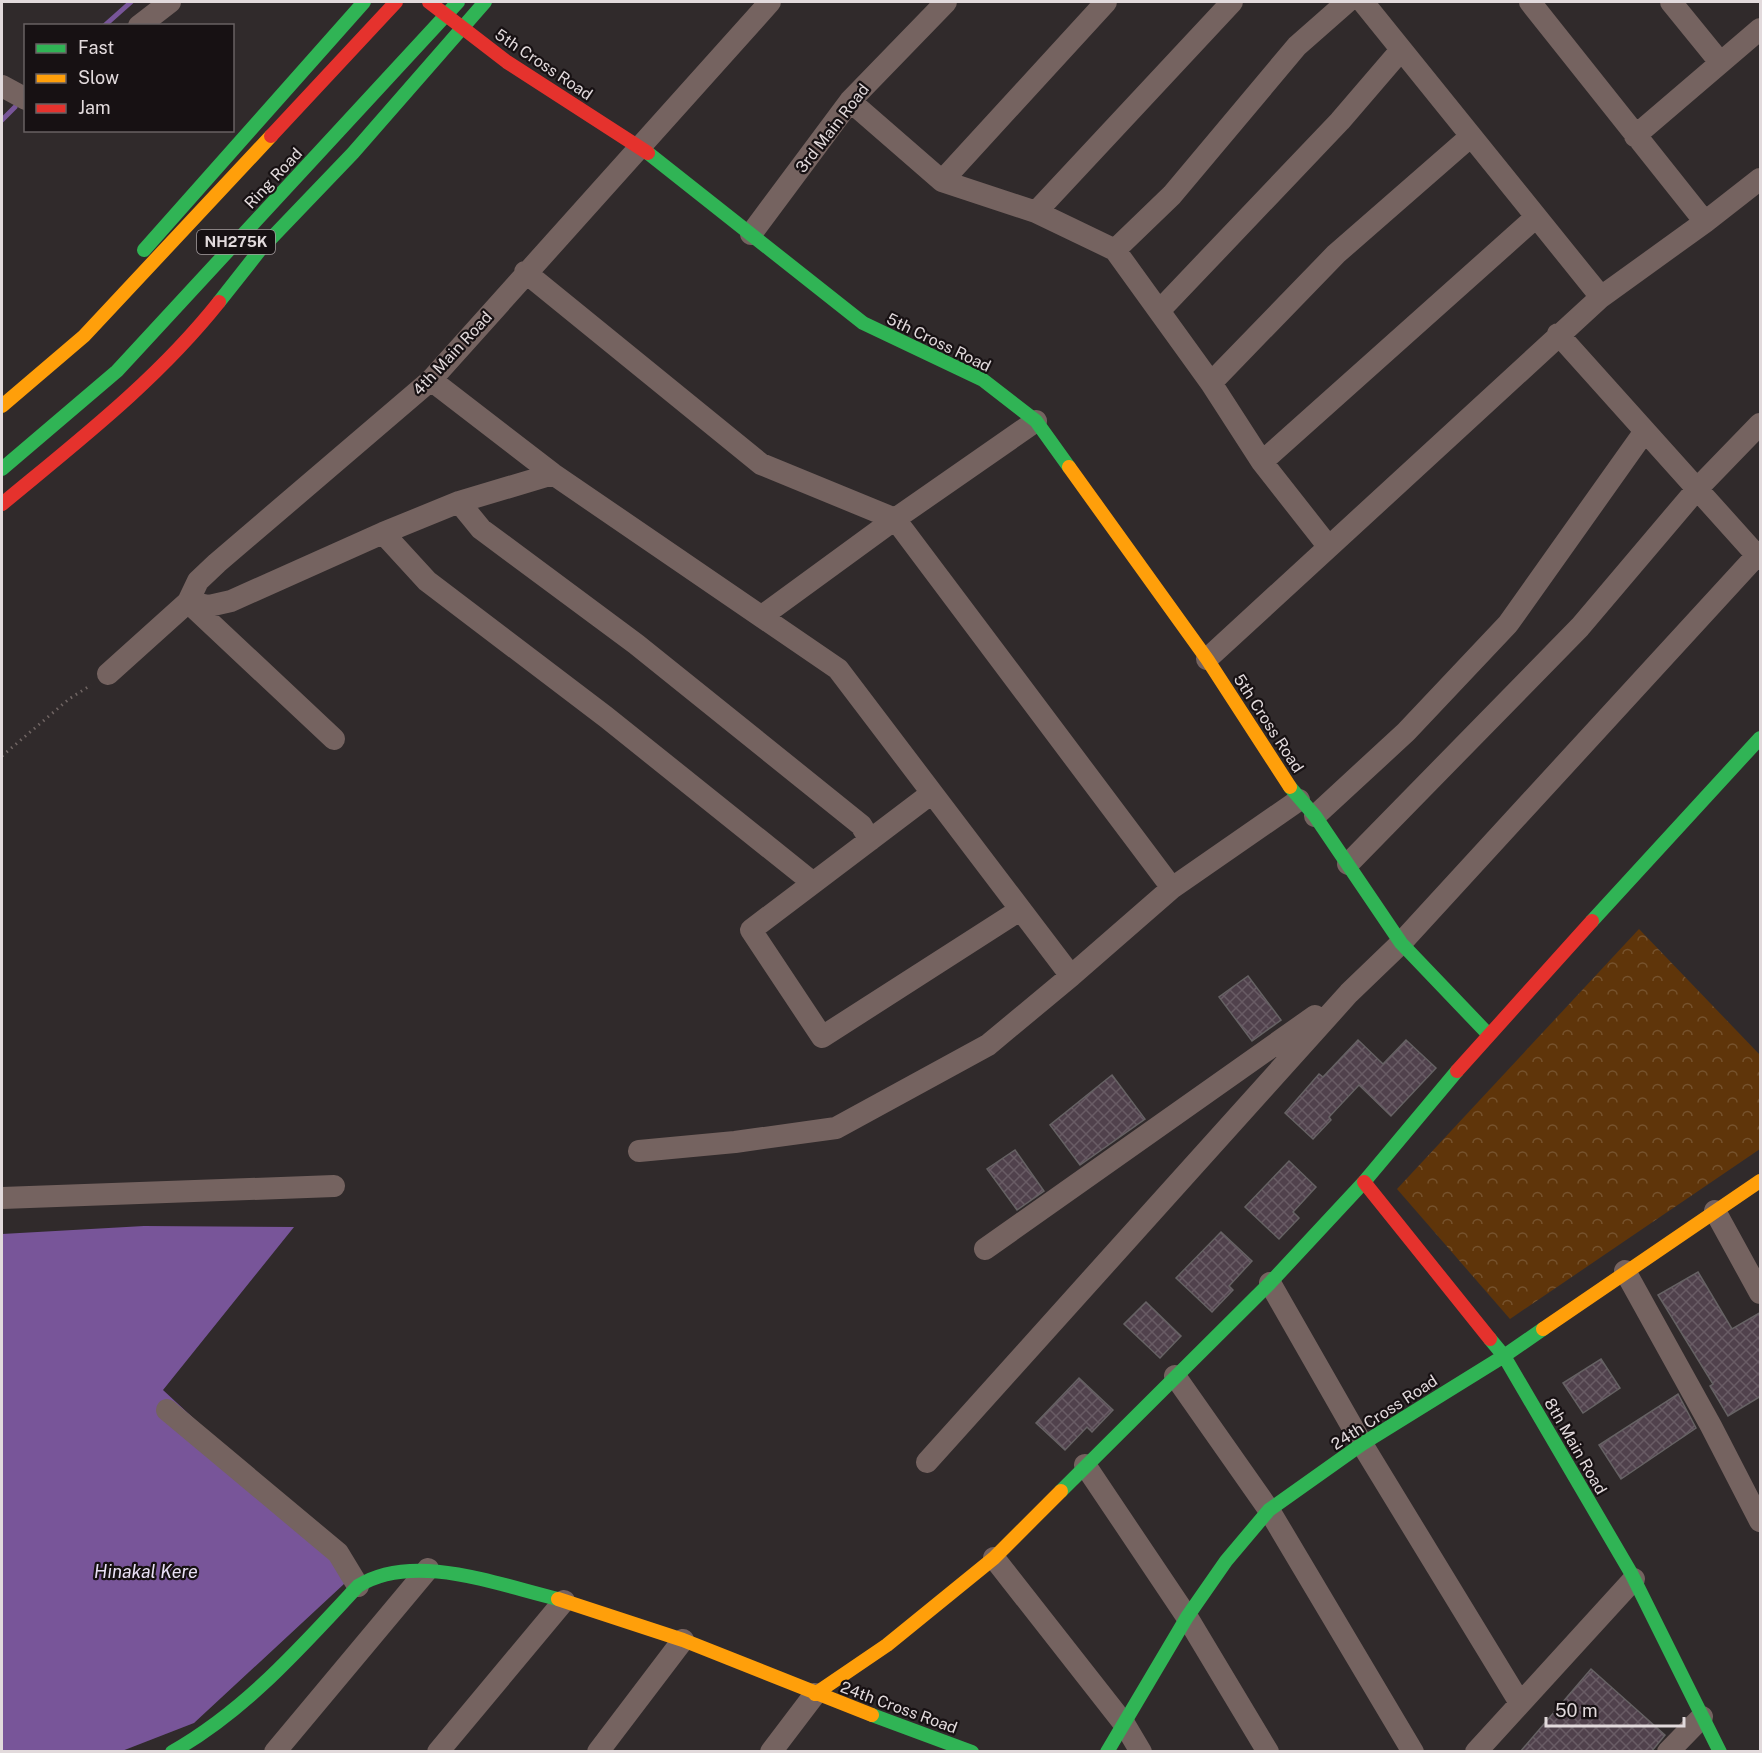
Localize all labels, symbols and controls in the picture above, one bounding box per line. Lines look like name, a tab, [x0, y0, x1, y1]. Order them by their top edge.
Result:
legend	[24, 24, 234, 132]
street label: 5th Cross Road	[491, 25, 596, 104]
text: Fast	[78, 37, 114, 58]
text: Slow	[78, 67, 119, 88]
street label: 3rd Main Road	[792, 80, 873, 177]
text: Jam	[78, 97, 111, 118]
street label: Ring Road	[241, 144, 306, 213]
road number: NH275K	[197, 230, 275, 254]
street label: 4th Main Road	[409, 308, 496, 399]
street label: 5th Cross Road	[884, 309, 994, 376]
street label: 5th Cross Road	[1230, 670, 1307, 776]
street label: 24th Cross Road	[1328, 1371, 1441, 1454]
street label: 8th Main Road	[1540, 1395, 1611, 1498]
water label: Hinakal Kere	[94, 1561, 198, 1582]
street label: 24th Cross Road	[838, 1678, 960, 1737]
scale bar	[1546, 1690, 1684, 1728]
text: 50 m	[1555, 1700, 1598, 1721]

